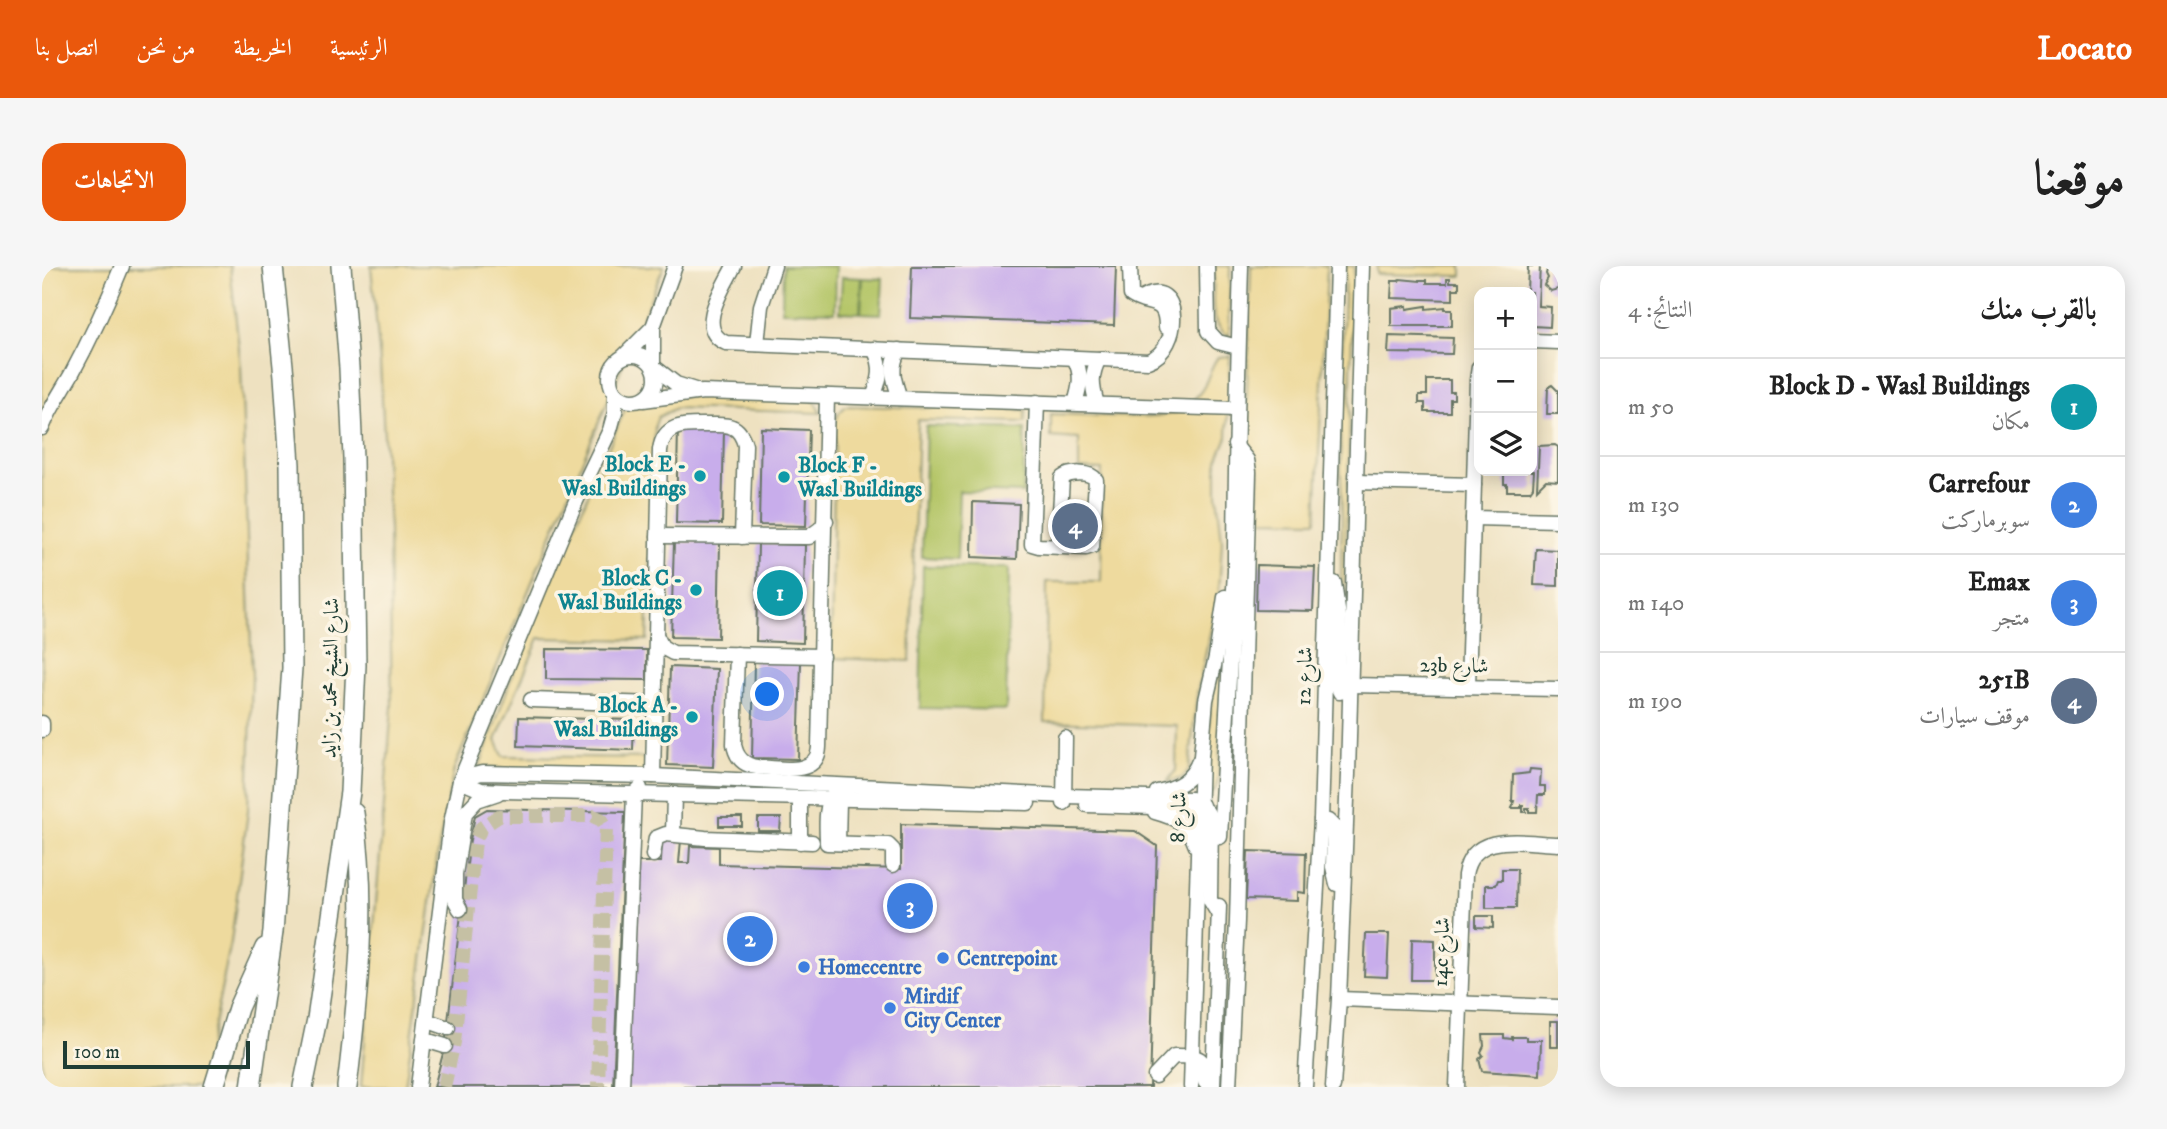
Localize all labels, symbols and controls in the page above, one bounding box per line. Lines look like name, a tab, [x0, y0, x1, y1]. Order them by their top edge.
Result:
text: Locato	[2037, 29, 2132, 70]
text: اتصل بنا	[35, 33, 98, 63]
text: من نحن	[136, 33, 196, 63]
text: الخريطة	[234, 33, 292, 63]
text: الرئيسية	[330, 33, 388, 63]
button: الاتجاهات	[42, 143, 186, 221]
text: موقعنا	[2033, 149, 2125, 211]
map controls	[1474, 287, 1537, 476]
button: +	[1474, 287, 1537, 350]
text: بالقرب منك	[1980, 292, 2097, 329]
text: النتائج: 4	[1628, 296, 1693, 325]
button: −	[1474, 350, 1537, 413]
text: Block D - Wasl Buildings	[1769, 370, 2030, 403]
text: 50 m	[1628, 393, 1674, 422]
text: 1	[2070, 393, 2078, 422]
text: مكان	[1991, 408, 2030, 437]
button: layers	[1474, 413, 1537, 476]
place label: Block E - Wasl Buildings	[561, 452, 686, 502]
place label: Block F - Wasl Buildings	[797, 453, 922, 503]
marker: Block E - Wasl Buildings	[692, 468, 708, 484]
text: Carrefour	[1929, 468, 2030, 501]
marker: Block F - Wasl Buildings	[776, 469, 792, 485]
text: 130 m	[1628, 491, 1680, 520]
text: 2	[2068, 491, 2080, 520]
pin: 4	[1052, 500, 1098, 552]
text: سوبرماركت	[1941, 506, 2030, 535]
place label: Block C - Wasl Buildings	[557, 566, 682, 616]
text: Emax	[1968, 566, 2030, 599]
pin: 1	[757, 567, 803, 619]
marker: Block C - Wasl Buildings	[688, 582, 704, 598]
text: 140 m	[1628, 589, 1684, 618]
text: 3	[2070, 589, 2078, 618]
street label: شارع الشيخ محمد بن زايد	[317, 597, 350, 759]
text: متجر	[1994, 604, 2030, 633]
street label: شارع 12	[1291, 646, 1323, 706]
street label: 23b شارع	[1419, 652, 1489, 684]
text: 251B	[1978, 664, 2030, 697]
your location	[750, 677, 784, 711]
text: 190 m	[1628, 687, 1682, 716]
text: 4	[2067, 687, 2081, 716]
place label: Block A - Wasl Buildings	[553, 693, 678, 743]
text: موقف سيارات	[1919, 702, 2030, 731]
marker: Block A - Wasl Buildings	[684, 709, 700, 725]
street label: شارع 8	[1165, 791, 1197, 843]
pin: 3	[887, 880, 933, 932]
pin: 2	[727, 913, 773, 965]
street label: 14c شارع	[1428, 917, 1460, 988]
place label: Centrepoint	[957, 946, 1058, 972]
marker: Centrepoint	[935, 950, 951, 966]
place label: Homecentre	[818, 955, 922, 981]
marker: Homecentre	[796, 959, 812, 975]
place label: Mirdif City Center	[904, 984, 1002, 1034]
marker: Mirdif City Center	[882, 1000, 898, 1016]
scale bar	[63, 1038, 250, 1070]
text: 100 m	[74, 1041, 120, 1064]

